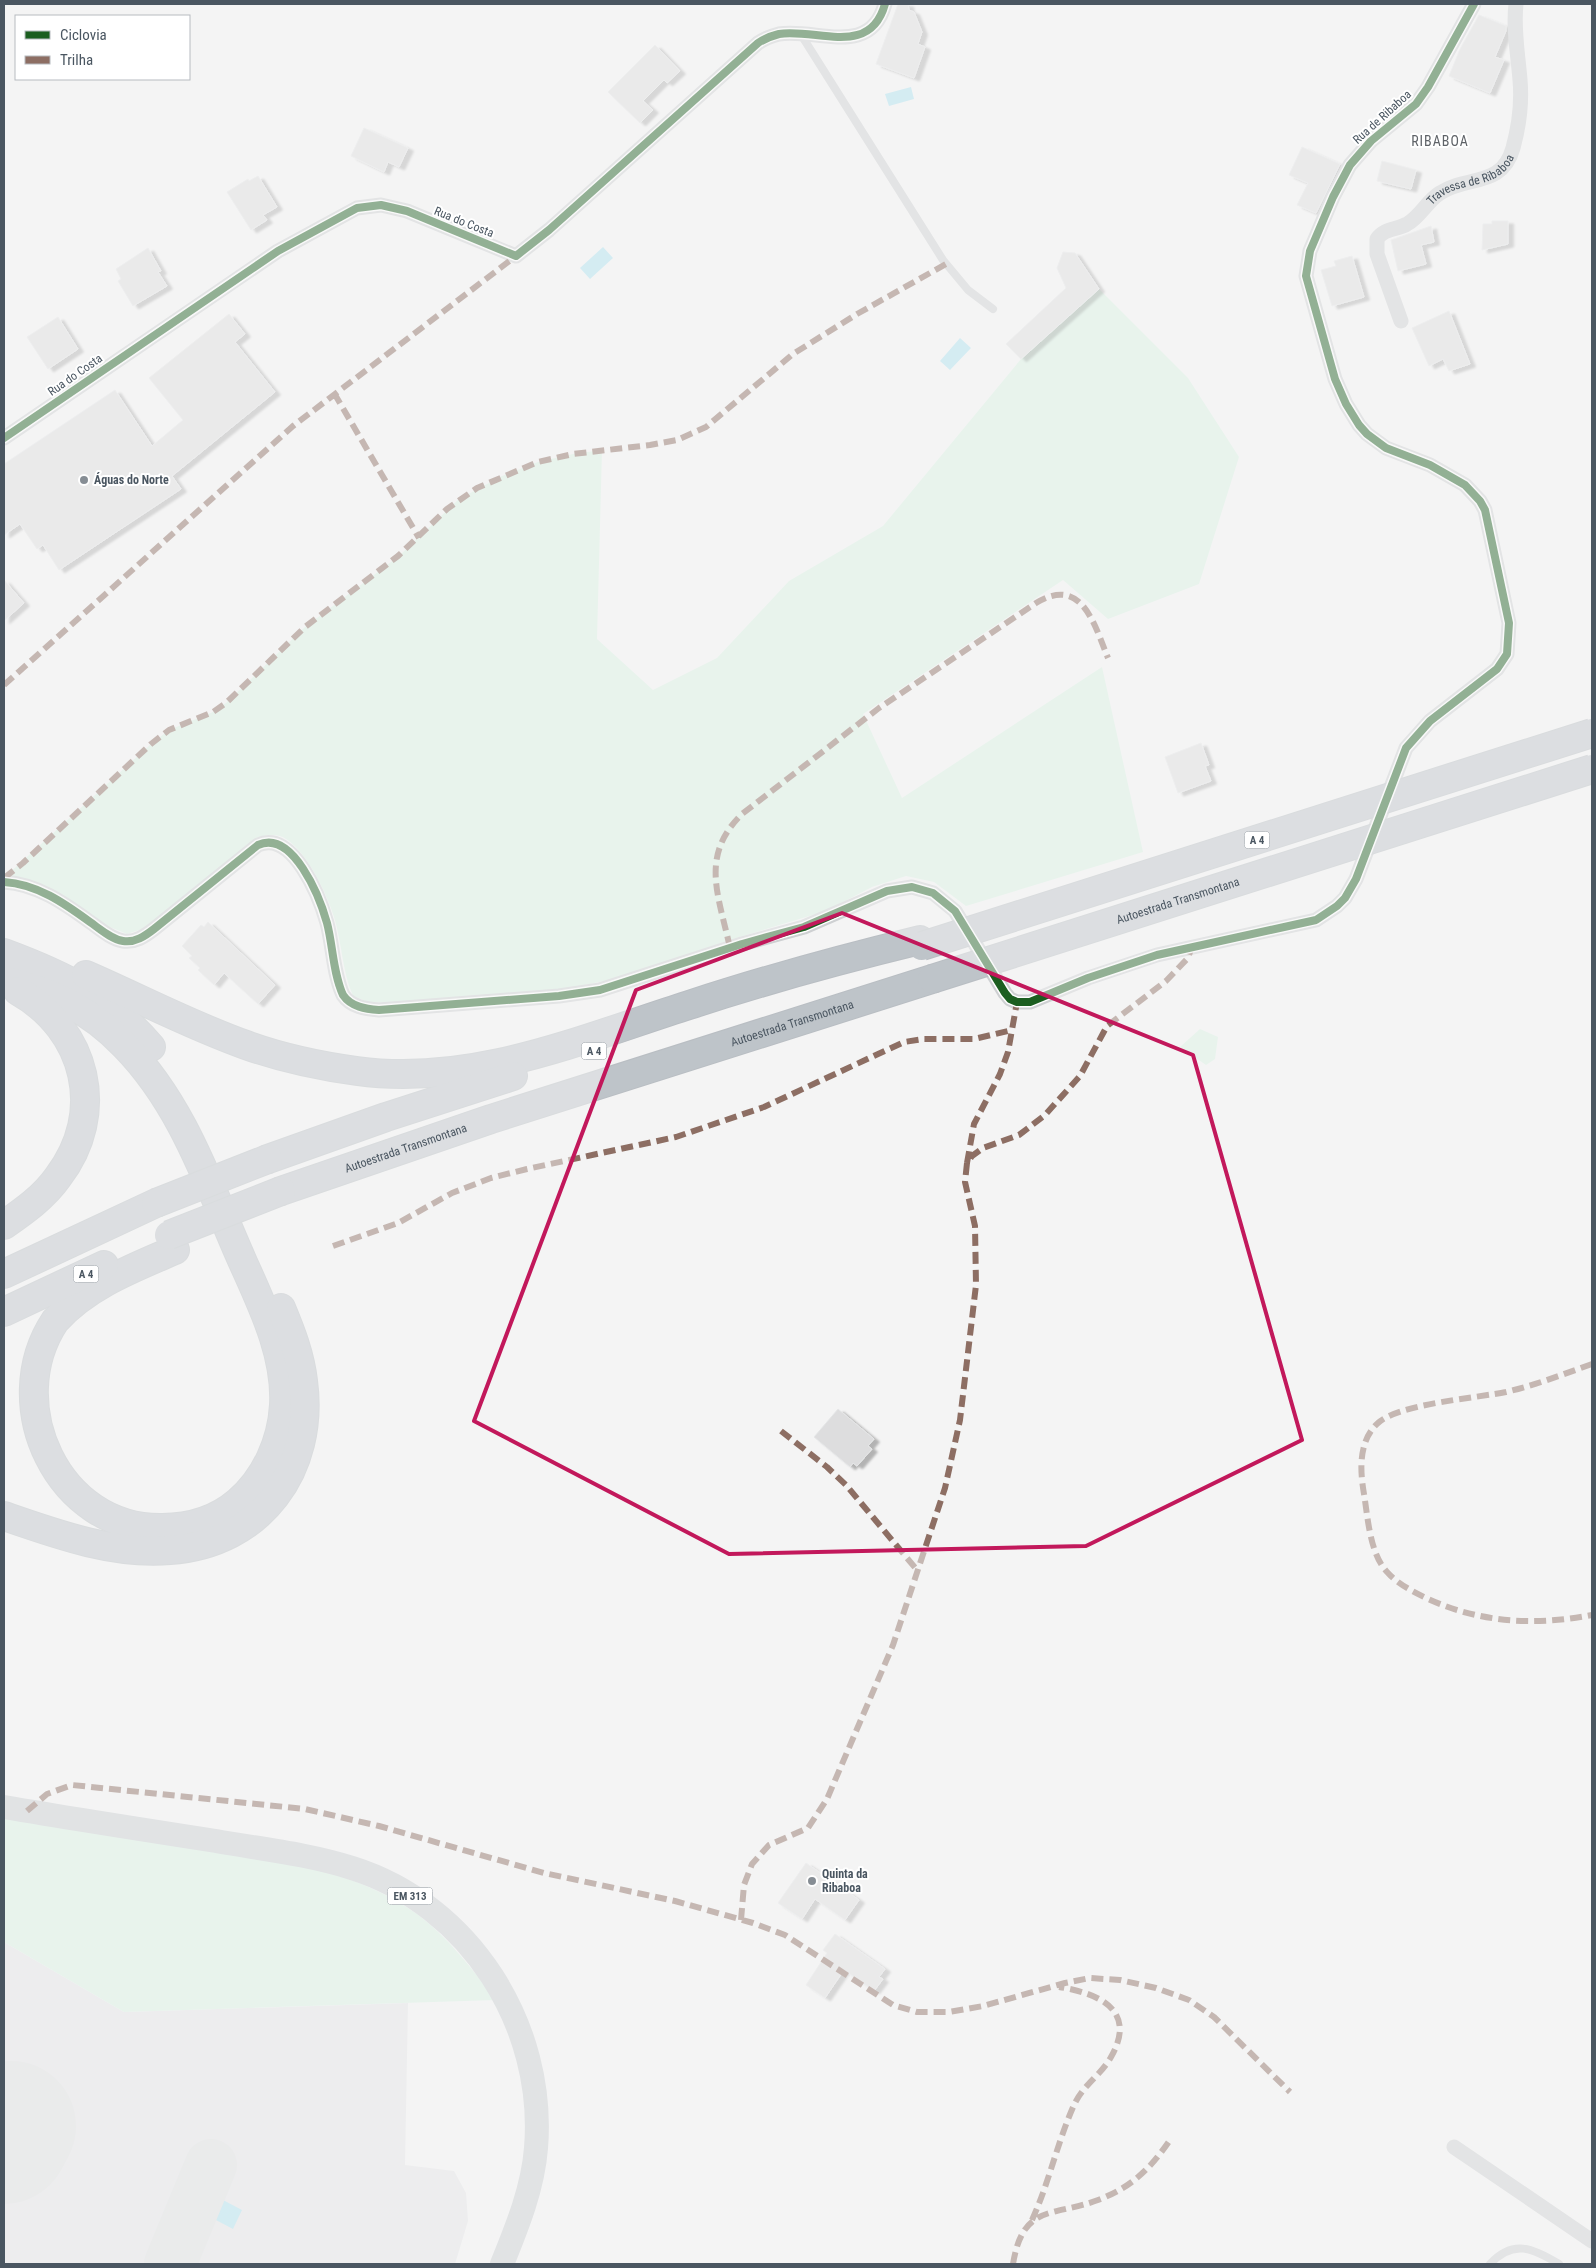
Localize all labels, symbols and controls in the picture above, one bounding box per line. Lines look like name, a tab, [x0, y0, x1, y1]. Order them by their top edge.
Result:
legend	[15, 15, 190, 80]
text: Ciclovia	[60, 26, 107, 44]
text: Trilha	[60, 51, 93, 69]
street label: Rua de Ribaboa	[1350, 87, 1414, 147]
district label: RIBABOA	[1411, 133, 1469, 149]
street label: Travessa de Ribaboa	[1424, 152, 1517, 208]
street label: Rua do Costa	[432, 204, 496, 240]
street label: Rua do Costa	[45, 351, 105, 399]
place label: Águas do Norte	[94, 472, 169, 487]
marker: Águas do Norte	[78, 474, 90, 486]
road number: A 4	[1244, 832, 1270, 848]
street label: Autoestrada Transmontana	[1115, 875, 1241, 927]
street label: Autoestrada Transmontana	[729, 997, 856, 1049]
road number: A 4	[582, 1042, 606, 1060]
street label: Autoestrada Transmontana	[343, 1121, 469, 1176]
road number: A 4	[74, 1266, 98, 1282]
place label: Quinta da Ribaboa	[822, 1867, 868, 1895]
marker: Quinta da Ribaboa	[806, 1875, 818, 1887]
road number: EM 313	[388, 1888, 432, 1904]

